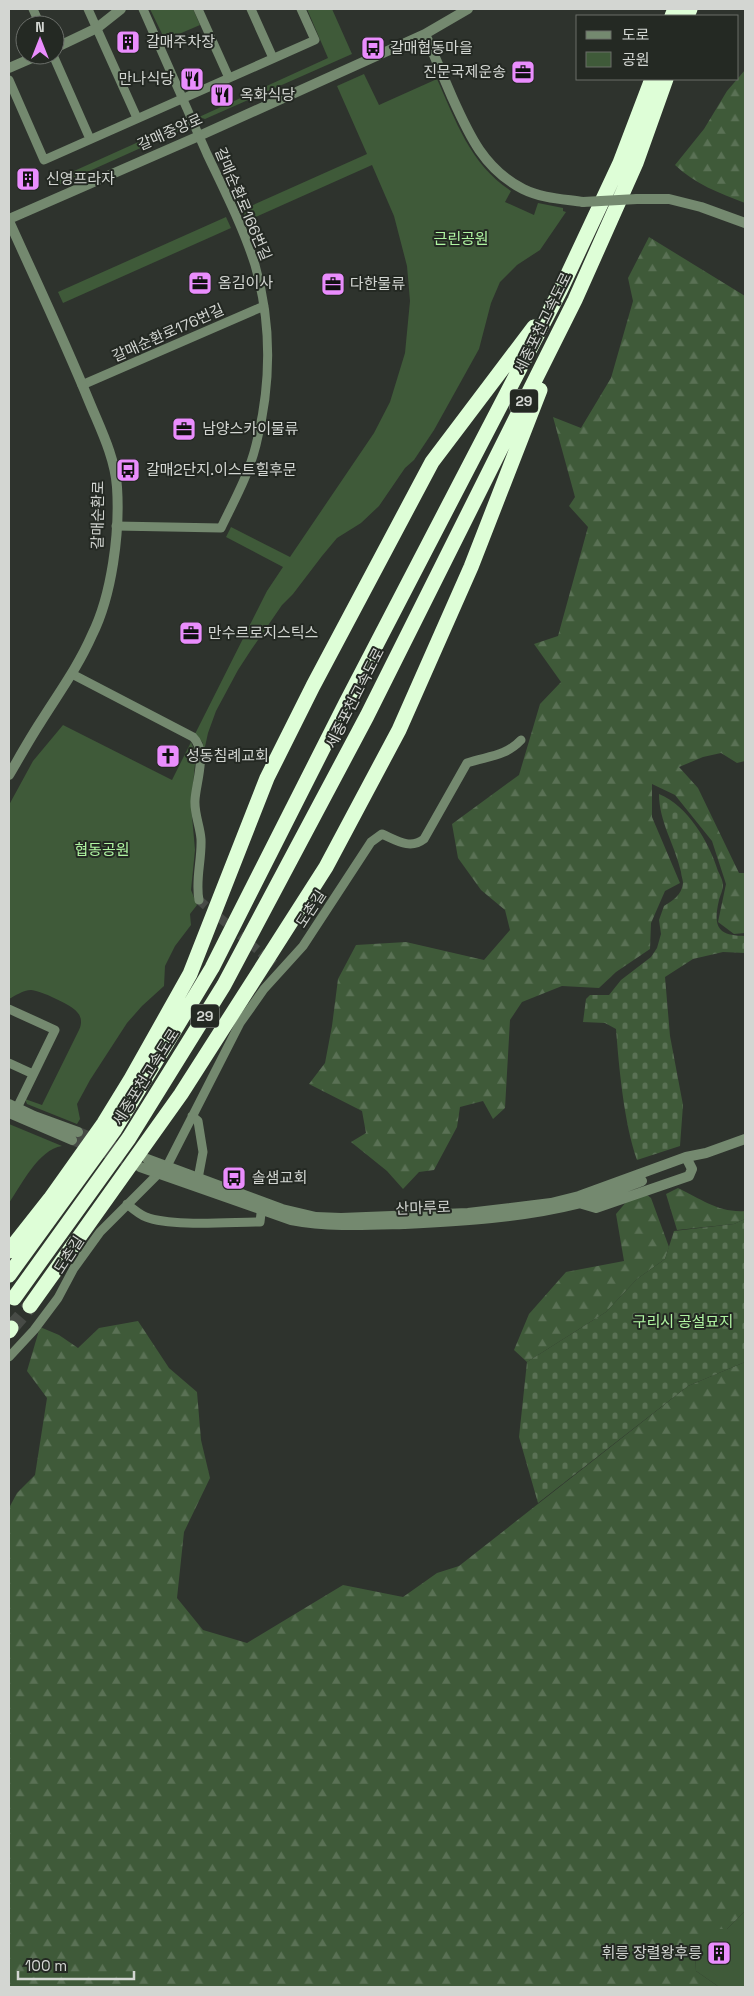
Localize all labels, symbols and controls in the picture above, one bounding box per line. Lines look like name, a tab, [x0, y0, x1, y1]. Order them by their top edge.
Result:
north arrow	[15, 15, 65, 65]
legend	[576, 15, 739, 80]
text: N	[35, 18, 45, 36]
text: 도로	[622, 25, 650, 44]
building icon: 갈매주차장	[115, 29, 141, 55]
place label: 갈매주차장	[146, 32, 215, 51]
bus stop icon: 갈매협동마을	[360, 35, 386, 61]
place label: 갈매협동마을	[390, 38, 473, 57]
text: 공원	[622, 50, 650, 69]
office icon: 진문국제운송	[510, 59, 536, 85]
place label: 진문국제운송	[423, 62, 506, 81]
restaurant icon: 만나식당	[179, 66, 205, 92]
place label: 만나식당	[119, 69, 174, 88]
restaurant icon: 옥화식당	[209, 82, 235, 108]
place label: 옥화식당	[240, 85, 295, 104]
street label: 갈매중앙로	[134, 109, 205, 154]
street label: 갈매순환로166번길	[211, 144, 276, 263]
building icon: 신영프라자	[15, 166, 41, 192]
place label: 신영프라자	[46, 169, 115, 188]
park label: 근린공원	[433, 229, 489, 248]
street label: 세종포천고속도로	[510, 269, 575, 377]
office icon: 옴김이사	[187, 270, 213, 296]
office icon: 다한물류	[320, 271, 346, 297]
place label: 옴김이사	[218, 273, 273, 292]
place label: 다한물류	[350, 274, 405, 293]
street label: 갈매순환로176번길	[109, 299, 227, 366]
road number: 29	[510, 390, 538, 412]
office icon: 남양스카이물류	[171, 416, 197, 442]
place label: 남양스카이물류	[202, 419, 299, 438]
bus stop icon: 갈매2단지.이스트힐후문	[115, 457, 141, 483]
place label: 갈매2단지.이스트힐후문	[146, 460, 297, 479]
street label: 갈매순환로	[87, 480, 108, 550]
office icon: 만수르로지스틱스	[178, 620, 204, 646]
place label: 만수르로지스틱스	[208, 623, 319, 642]
street label: 세종포천고속도로	[321, 644, 388, 751]
church icon: 성동침례교회	[155, 743, 181, 769]
place label: 성동침례교회	[186, 746, 269, 765]
park label: 협동공원	[74, 840, 130, 859]
street label: 도촌길	[291, 886, 330, 931]
road number: 29	[191, 1004, 219, 1028]
street label: 세종포천고속도로	[108, 1025, 183, 1129]
bus stop icon: 솔샘교회	[221, 1165, 247, 1191]
place label: 솔샘교회	[252, 1168, 307, 1187]
street label: 산마루로	[395, 1197, 451, 1218]
street label: 도촌길	[49, 1232, 88, 1277]
park label: 구리시 공설묘지	[633, 1312, 733, 1331]
building icon: 휘릉 장렬왕후릉	[706, 1940, 732, 1966]
place label: 휘릉 장렬왕후릉	[602, 1943, 702, 1962]
scale bar	[18, 1948, 134, 1980]
text: 100 m	[25, 1956, 67, 1975]

